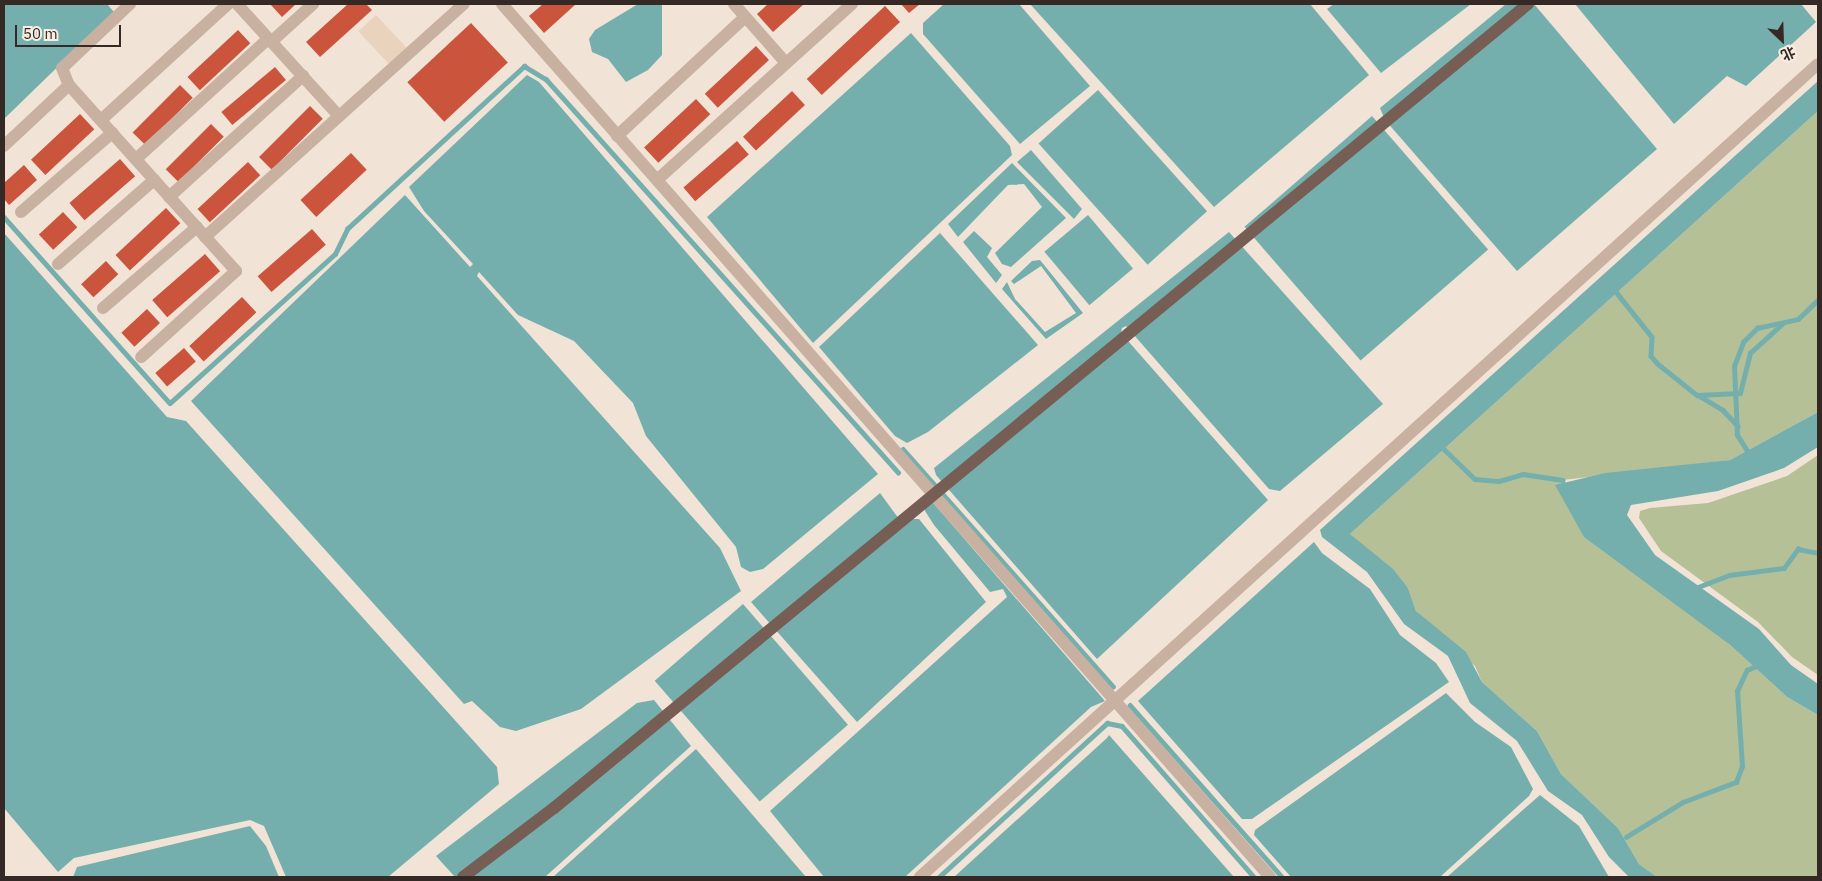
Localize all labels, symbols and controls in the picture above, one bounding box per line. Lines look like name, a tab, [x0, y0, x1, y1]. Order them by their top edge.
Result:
scale bar	[18, 15, 124, 47]
north arrow	[1757, 15, 1807, 65]
text: 50 m	[23, 24, 58, 43]
text: 北	[1778, 43, 1798, 65]

